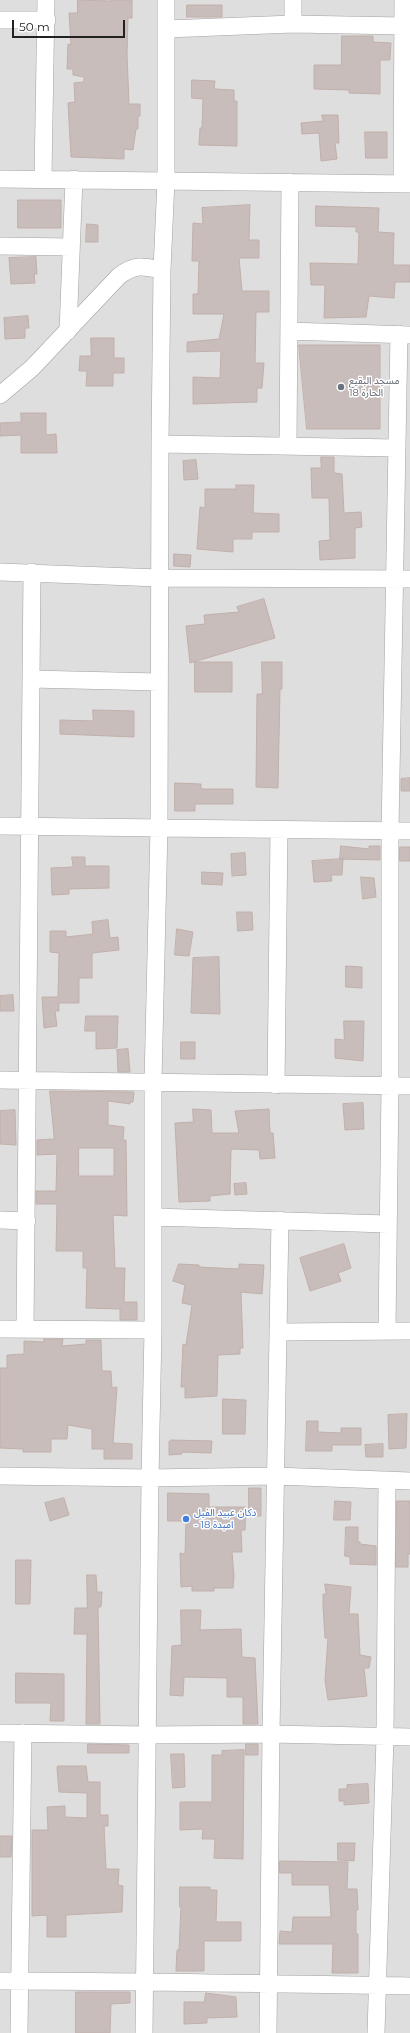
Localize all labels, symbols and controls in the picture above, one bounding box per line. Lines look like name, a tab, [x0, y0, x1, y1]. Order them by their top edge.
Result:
scale bar	[14, 12, 127, 38]
text: 50 m	[19, 19, 50, 34]
place label: مسجد البقيع الحارة 18	[349, 375, 399, 398]
marker: مسجد البقيع الحارة 18	[336, 382, 346, 392]
place label: دكان عبيد الفيل - امبدة 18	[194, 1507, 256, 1530]
marker: دكان عبيد الفيل - امبدة 18	[181, 1514, 191, 1524]

